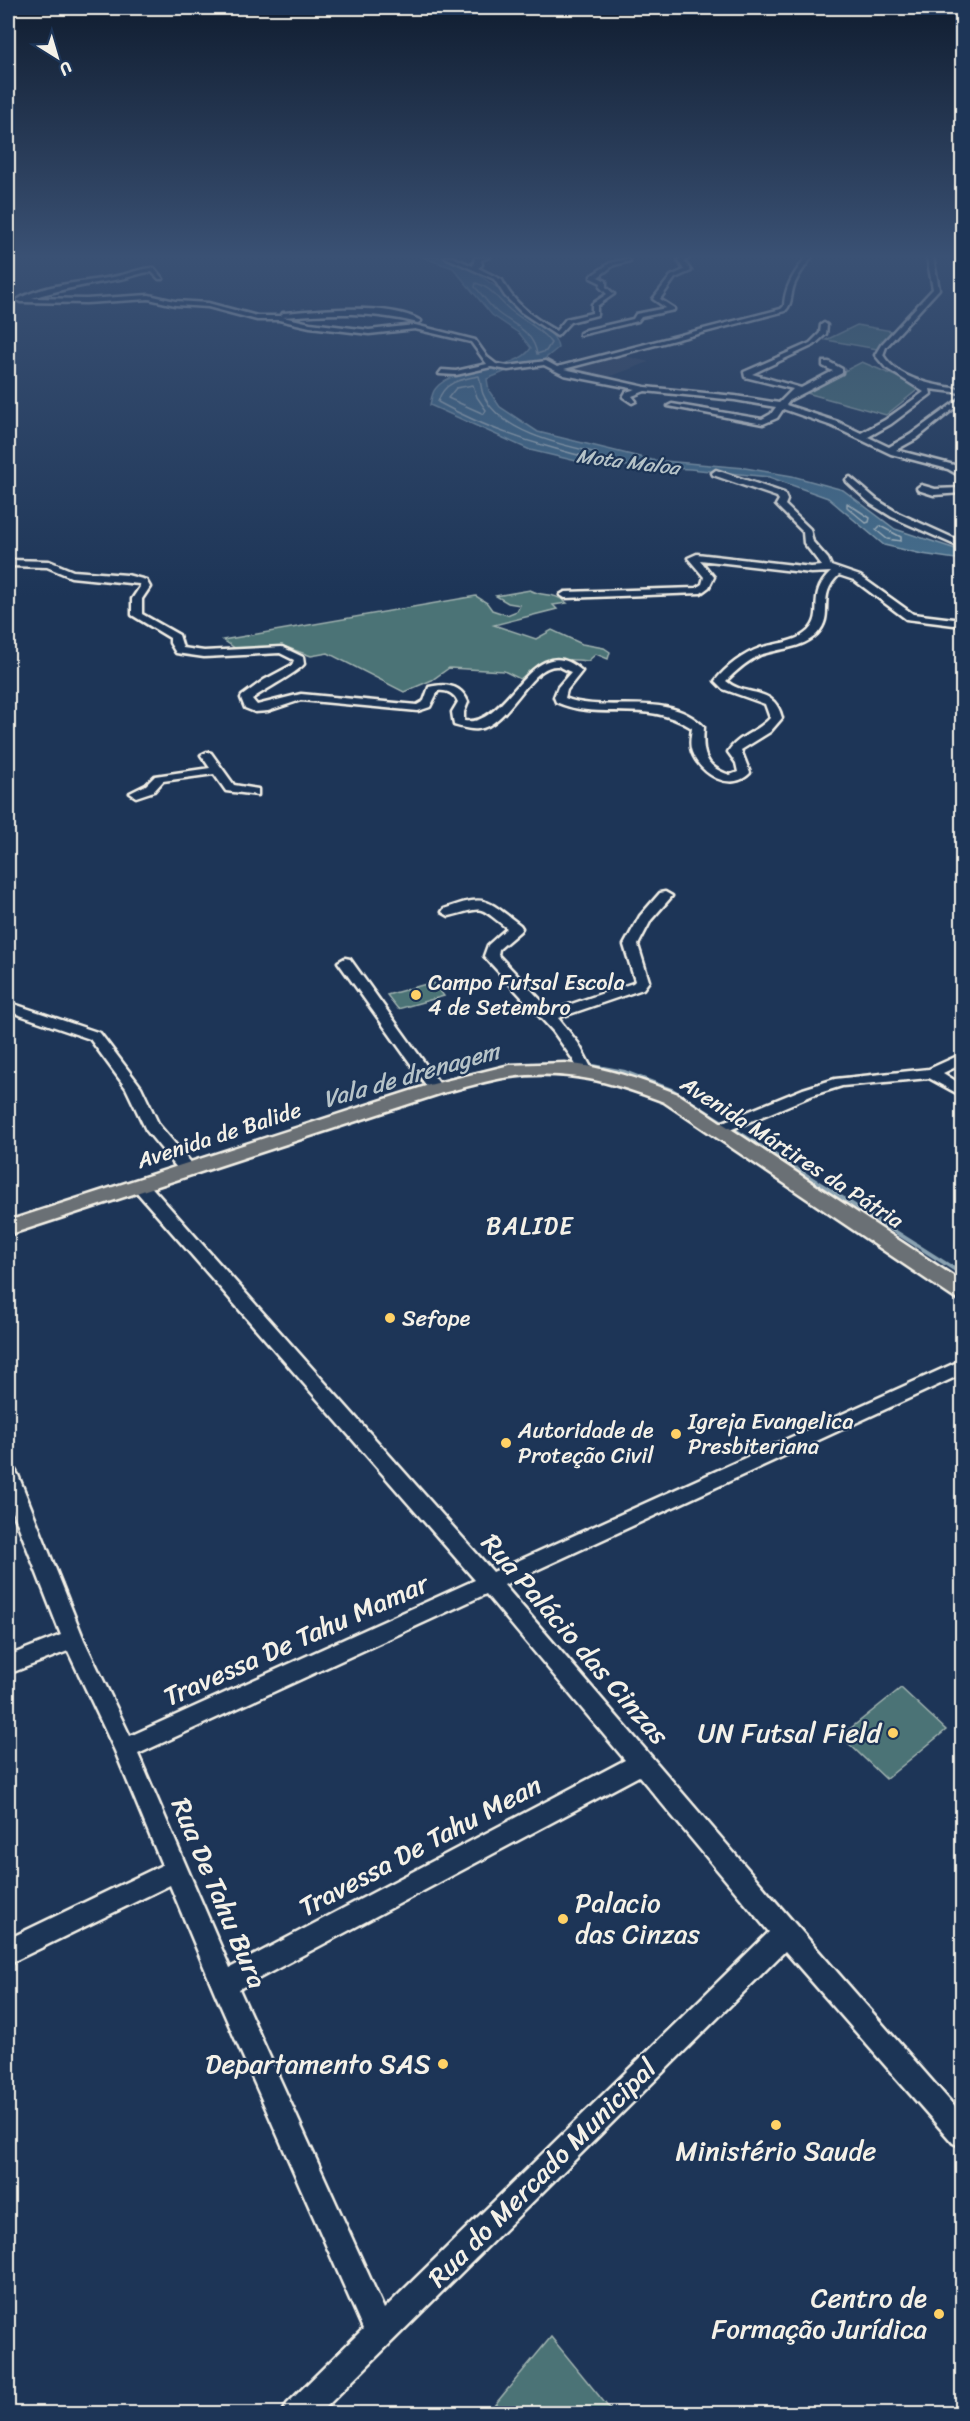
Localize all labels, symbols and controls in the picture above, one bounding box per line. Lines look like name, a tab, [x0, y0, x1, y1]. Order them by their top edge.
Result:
north arrow	[27, 27, 87, 87]
text: U	[52, 54, 79, 84]
water label: Mota Maloa	[575, 438, 684, 486]
place label: Campo Futsal Escola 4 de Setembro	[428, 963, 625, 1027]
marker: Campo Futsal Escola 4 de Setembro	[409, 988, 423, 1002]
water label: Vala de drenagem	[318, 1029, 507, 1120]
street label: Avenida Mártires da Pátria	[672, 1064, 912, 1240]
street label: Avenida de Balide	[131, 1090, 306, 1180]
district label: BALIDE	[486, 1205, 574, 1247]
place label: Sefope	[402, 1299, 471, 1338]
marker: Sefope	[383, 1311, 397, 1325]
place label: Igreja Evangelica Presbiteriana	[687, 1402, 853, 1466]
place label: Autoridade de Proteção Civil	[517, 1411, 654, 1475]
marker: Igreja Evangelica Presbiteriana	[669, 1427, 683, 1441]
marker: Autoridade de Proteção Civil	[499, 1436, 513, 1450]
street label: Rua Palácio das Cinzas	[469, 1522, 682, 1757]
street label: Travessa De Tahu Mamar	[155, 1559, 438, 1720]
place label: UN Futsal Field	[698, 1709, 883, 1757]
marker: UN Futsal Field	[886, 1726, 900, 1740]
street label: Travessa De Tahu Mean	[290, 1761, 551, 1930]
street label: Rua De Tahu Bura	[157, 1790, 281, 1996]
place label: Palacio das Cinzas	[575, 1879, 701, 1958]
marker: Palacio das Cinzas	[556, 1912, 570, 1926]
place label: Departamento SAS	[205, 2040, 431, 2088]
street label: Rua do Mercado Municipal	[416, 2046, 669, 2299]
marker: Departamento SAS	[436, 2057, 450, 2071]
marker: Ministério Saude	[769, 2118, 783, 2132]
place label: Ministério Saude	[675, 2127, 877, 2175]
place label: Centro de Formação Jurídica	[711, 2274, 927, 2353]
marker: Centro de Formação Jurídica	[932, 2307, 946, 2321]

